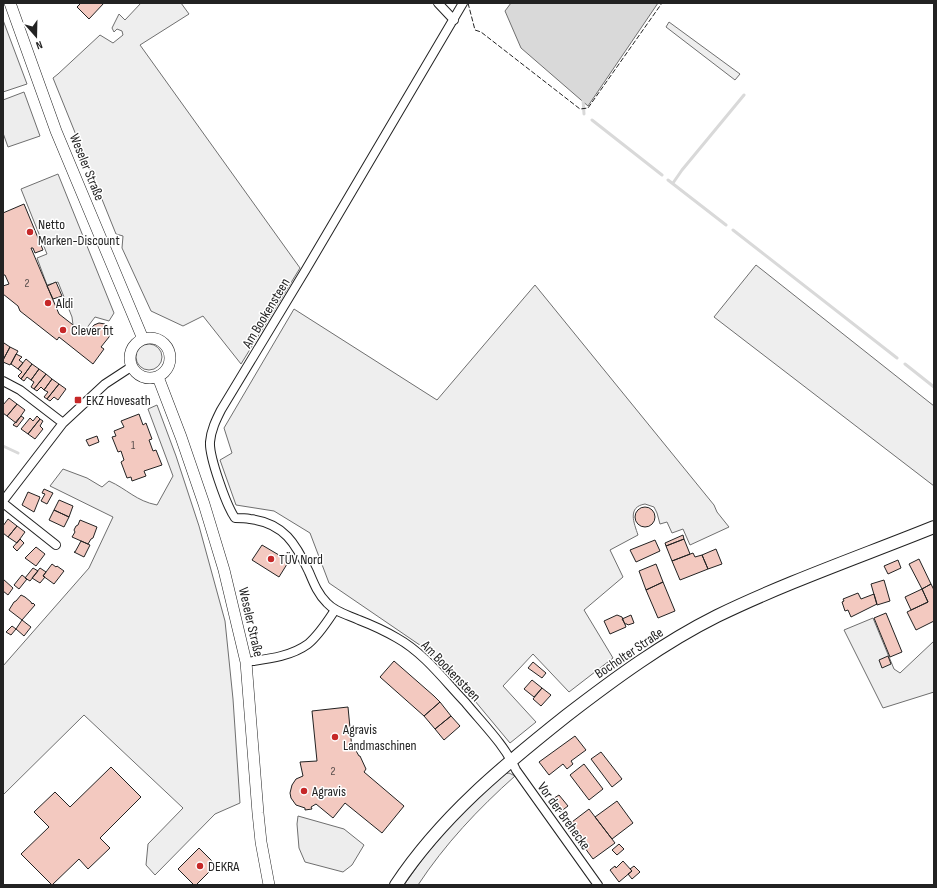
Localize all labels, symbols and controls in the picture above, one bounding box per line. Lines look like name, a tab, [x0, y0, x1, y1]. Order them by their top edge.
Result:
north arrow	[16, 16, 56, 56]
text: N	[34, 38, 44, 52]
street label: Weseler Straße	[66, 131, 108, 203]
place label: Netto Marken-Discount	[38, 216, 120, 249]
marker: Netto Marken-Discount	[25, 227, 35, 237]
street label: Am Bookensteen	[238, 275, 294, 352]
house number: 2	[25, 276, 30, 291]
place label: Aldi	[55, 295, 73, 312]
marker: Aldi	[43, 298, 53, 308]
place label: Clever fit	[71, 322, 114, 339]
marker: Clever fit	[58, 325, 68, 335]
place label: EKZ Hovesath	[86, 392, 151, 409]
marker: EKZ Hovesath	[73, 395, 83, 405]
house number: 1	[131, 438, 136, 453]
place label: TÜV Nord	[279, 551, 323, 568]
marker: TÜV Nord	[266, 554, 276, 564]
street label: Weseler Straße	[235, 586, 267, 658]
street label: Bocholter Straße	[591, 624, 667, 682]
street label: Am Bookensteen	[417, 636, 484, 705]
place label: Agravis Landmaschinen	[342, 721, 417, 754]
marker: Agravis Landmaschinen	[330, 732, 340, 742]
house number: 2	[331, 764, 336, 779]
street label: Vor der Brehecke	[534, 779, 594, 853]
place label: Agravis	[311, 783, 346, 800]
marker: Agravis	[299, 786, 309, 796]
place label: DEKRA	[208, 858, 240, 875]
marker: DEKRA	[195, 861, 205, 871]

